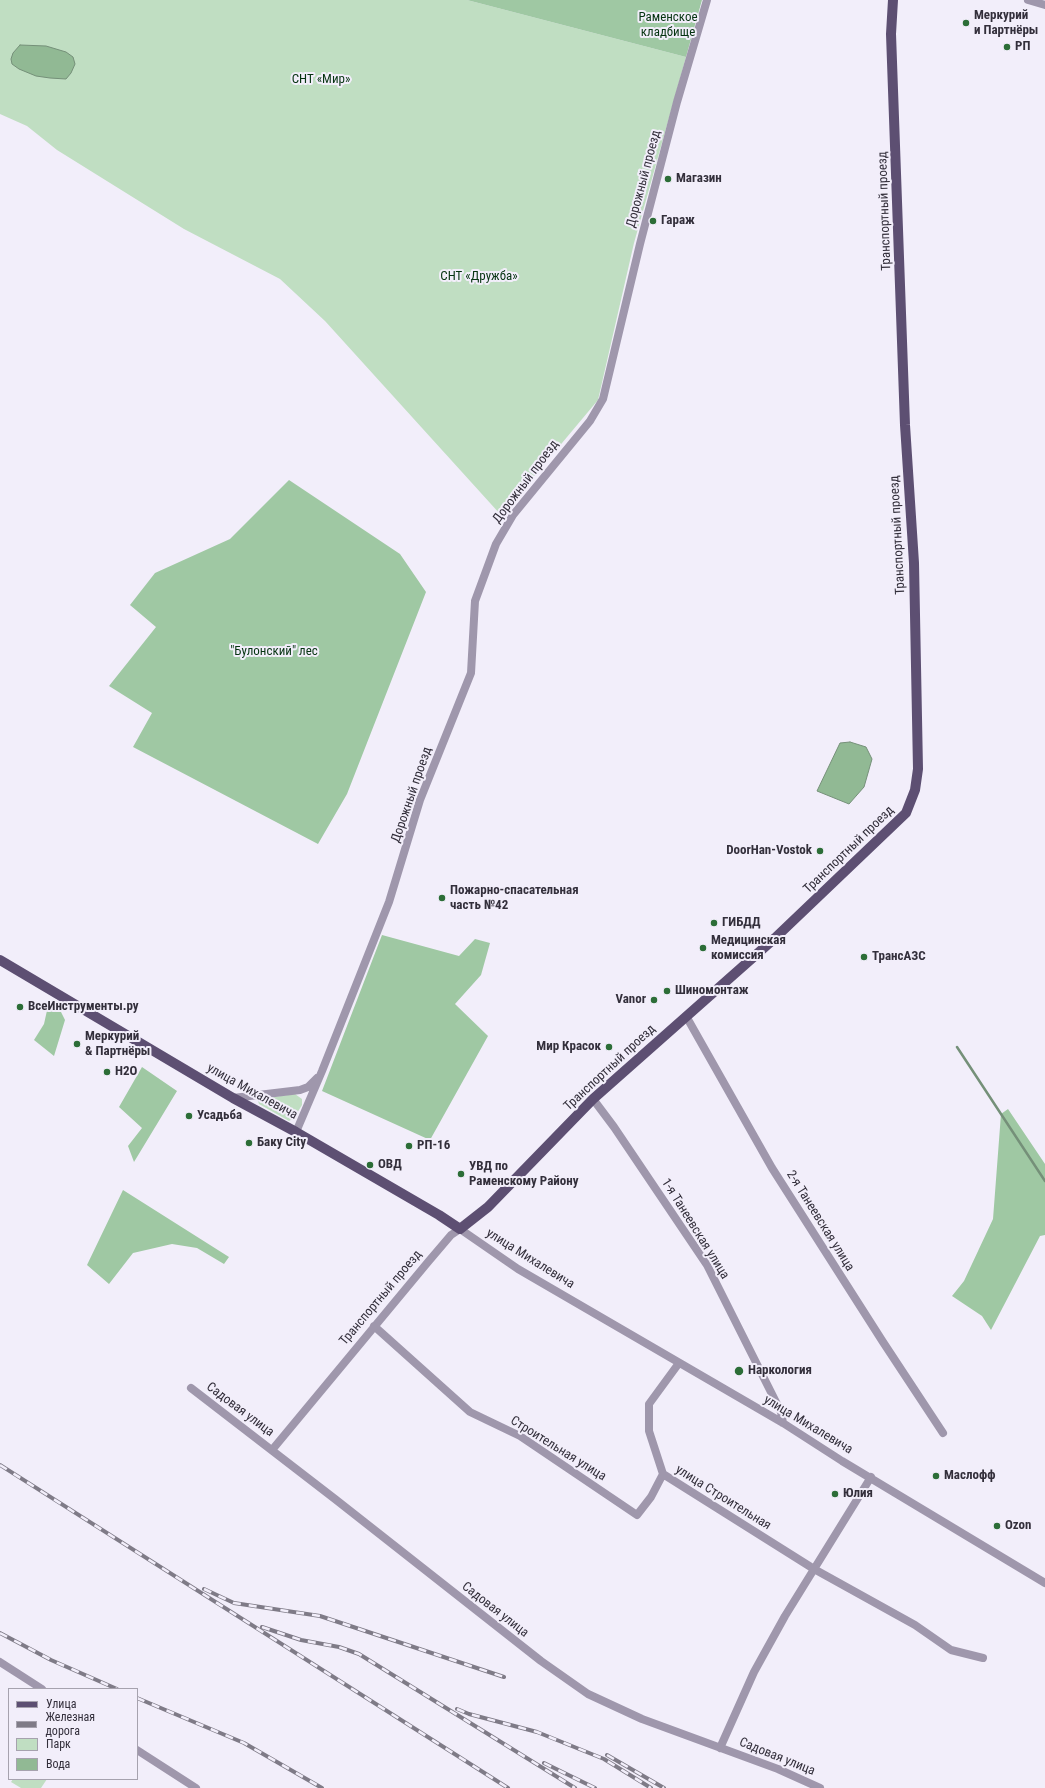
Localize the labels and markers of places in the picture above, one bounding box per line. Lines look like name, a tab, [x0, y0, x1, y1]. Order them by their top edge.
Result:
place label: Меркурий и Партнёры	[974, 8, 1038, 39]
marker: Меркурий и Партнёры	[961, 18, 971, 28]
place label: РП	[1015, 39, 1030, 55]
marker: РП	[1002, 42, 1012, 52]
place label: Магазин	[676, 171, 722, 187]
marker: Магазин	[663, 174, 673, 184]
place label: Гараж	[661, 213, 695, 229]
marker: Гараж	[648, 216, 658, 226]
place label: DoorHan-Vostok	[726, 843, 812, 859]
marker: DoorHan-Vostok	[815, 846, 825, 856]
place label: Пожарно-спасательная часть №42	[450, 883, 579, 914]
marker: Пожарно-спасательная часть №42	[437, 893, 447, 903]
place label: ГИБДД	[722, 915, 761, 931]
marker: ГИБДД	[709, 918, 719, 928]
place label: Медицинская комиссия	[711, 933, 786, 964]
marker: Медицинская комиссия	[698, 943, 708, 953]
place label: ТрансАЗС	[872, 949, 926, 965]
marker: ТрансАЗС	[859, 952, 869, 962]
place label: Шиномонтаж	[675, 983, 749, 999]
marker: Шиномонтаж	[662, 986, 672, 996]
place label: Vanor	[615, 992, 646, 1008]
marker: Vanor	[649, 995, 659, 1005]
place label: ВсеИнструменты.ру	[28, 999, 139, 1015]
marker: ВсеИнструменты.ру	[15, 1002, 25, 1012]
place label: Меркурий & Партнёры	[85, 1029, 150, 1060]
marker: Меркурий & Партнёры	[72, 1039, 82, 1049]
place label: Мир Красок	[536, 1039, 601, 1055]
marker: Мир Красок	[604, 1042, 614, 1052]
place label: H2O	[115, 1064, 137, 1080]
marker: H2O	[102, 1067, 112, 1077]
place label: Усадьба	[197, 1108, 242, 1124]
marker: Усадьба	[184, 1111, 194, 1121]
place label: Баку City	[257, 1135, 306, 1151]
marker: Баку City	[244, 1138, 254, 1148]
place label: РП-16	[417, 1138, 450, 1154]
marker: РП-16	[404, 1141, 414, 1151]
place label: ОВД	[378, 1157, 402, 1173]
place label: УВД по Раменскому Району	[469, 1159, 579, 1190]
marker: ОВД	[365, 1160, 375, 1170]
marker: УВД по Раменскому Району	[456, 1169, 466, 1179]
place label: Наркология	[748, 1363, 812, 1379]
marker: Наркология	[733, 1365, 745, 1377]
place label: Маслофф	[944, 1468, 995, 1484]
marker: Маслофф	[931, 1471, 941, 1481]
place label: Юлия	[843, 1486, 873, 1502]
marker: Юлия	[830, 1489, 840, 1499]
place label: Ozon	[1005, 1518, 1031, 1534]
marker: Ozon	[992, 1521, 1002, 1531]

